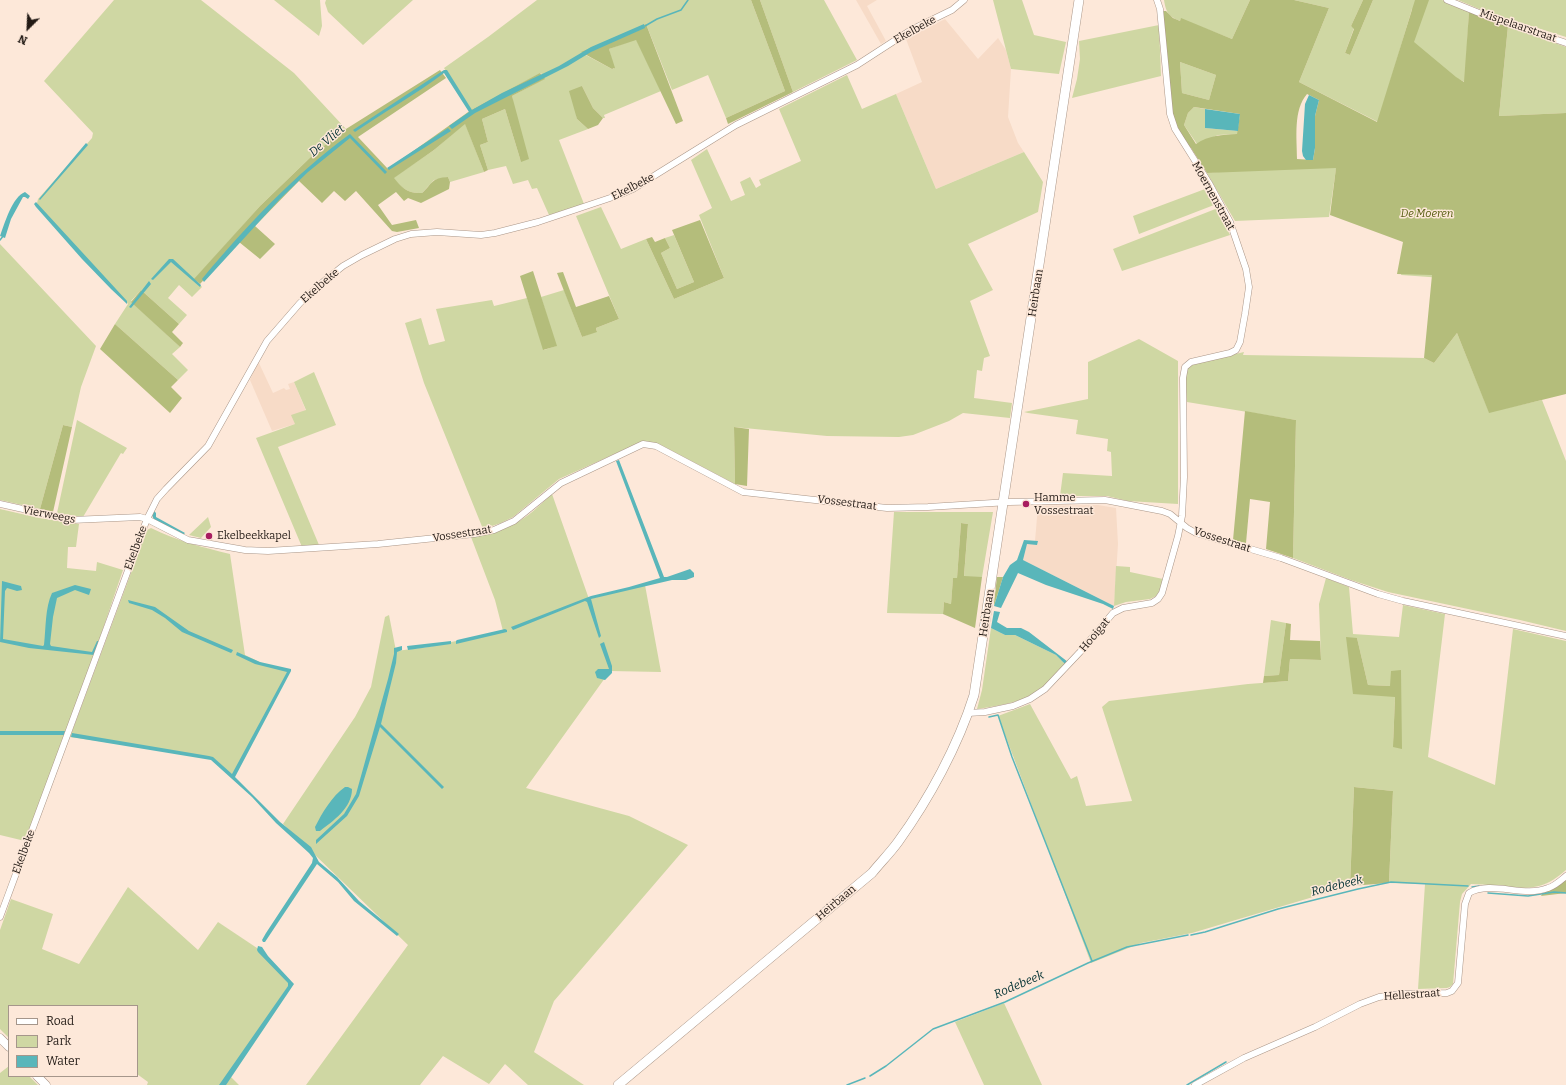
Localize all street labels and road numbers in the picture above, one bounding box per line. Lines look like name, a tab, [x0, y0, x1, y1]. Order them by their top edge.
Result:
street label: Mispelaarstraat	[1478, 7, 1558, 45]
street label: Ekelbeke	[892, 13, 938, 47]
street label: Moernenstraat	[1189, 159, 1237, 233]
street label: Ekelbeke	[609, 171, 657, 203]
street label: Ekelbeke	[298, 266, 342, 306]
street label: Heirbaan	[1026, 268, 1046, 318]
street label: Vossestraat	[817, 493, 877, 513]
street label: Vierweegs	[22, 503, 76, 527]
street label: Vossestraat	[432, 523, 492, 545]
street label: Ekelbeke	[122, 524, 150, 572]
street label: Vossestraat	[1192, 525, 1252, 555]
street label: Heirbaan	[977, 588, 997, 638]
street label: Hooigat	[1077, 615, 1113, 655]
street label: Ekelbeke	[10, 828, 38, 876]
street label: Heirbaan	[813, 883, 859, 923]
street label: Hellestraat	[1383, 986, 1441, 1004]

